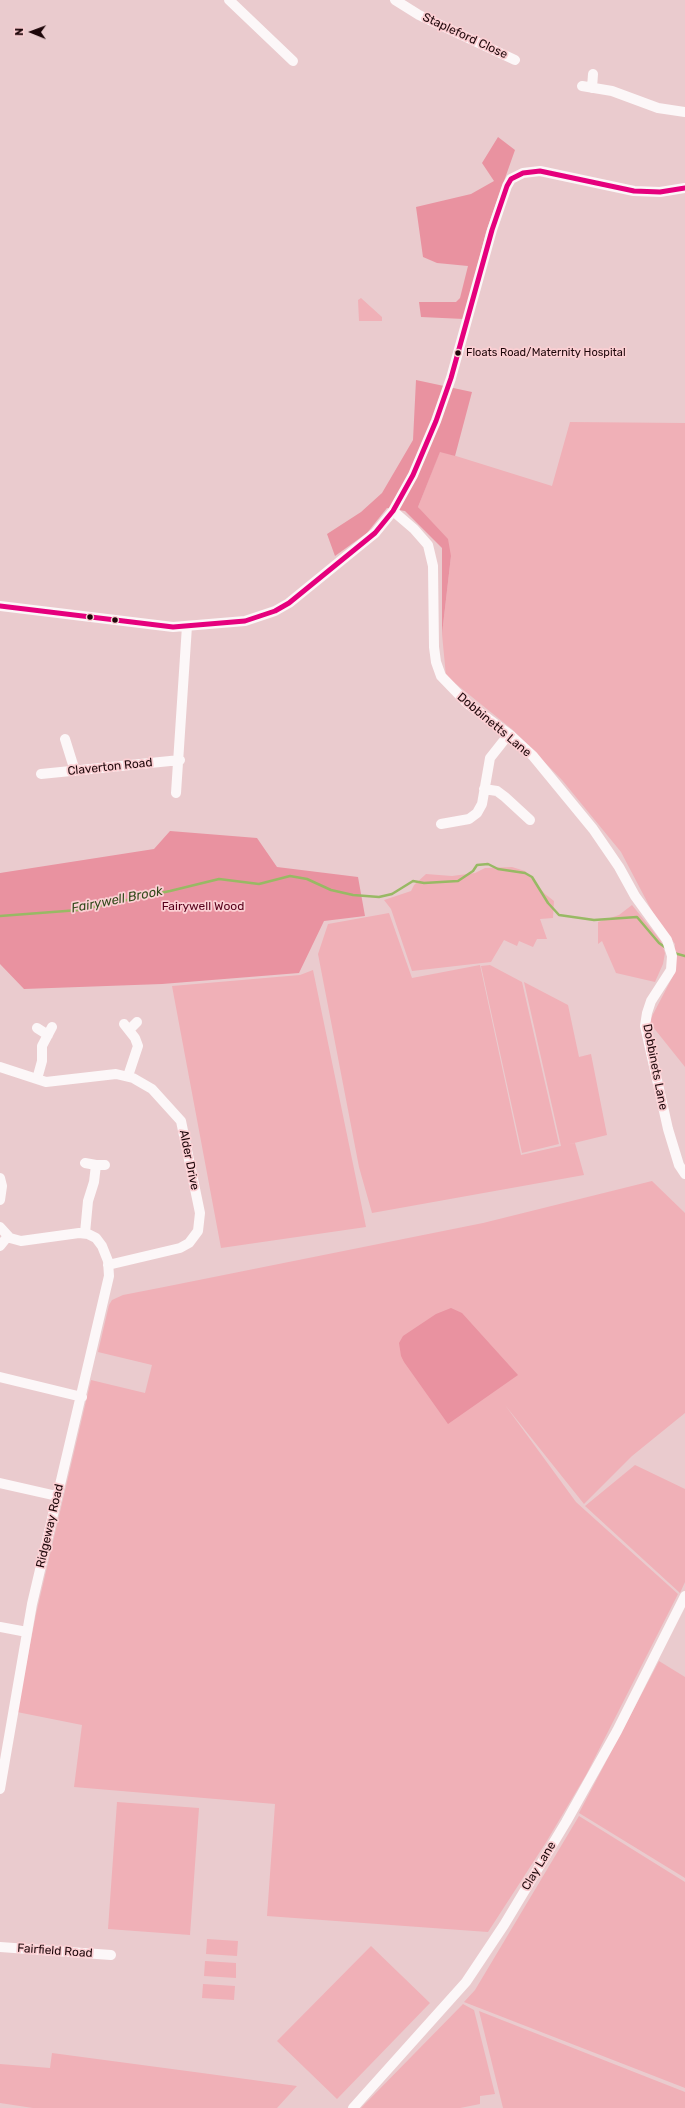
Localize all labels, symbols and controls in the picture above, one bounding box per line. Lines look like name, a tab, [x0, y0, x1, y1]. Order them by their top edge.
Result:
street label: Stapleford Close	[420, 10, 510, 62]
north arrow	[12, 12, 52, 52]
text: N	[13, 28, 26, 36]
place label: Floats Road/Maternity Hospital	[466, 346, 626, 360]
marker: Floats Road/Maternity Hospital	[453, 348, 463, 358]
unlabelled marker	[85, 612, 95, 622]
unlabelled marker	[110, 615, 120, 625]
street label: Dobbinetts Lane	[454, 690, 534, 760]
street label: Claverton Road	[67, 755, 153, 779]
water label: Fairywell Brook	[70, 883, 164, 917]
park label: Fairywell Wood	[162, 900, 244, 914]
street label: Dobbinets Lane	[640, 1023, 670, 1111]
street label: Alder Drive	[176, 1129, 202, 1191]
street label: Ridgeway Road	[33, 1483, 67, 1569]
street label: Clay Lane	[519, 1839, 559, 1893]
street label: Fairfield Road	[17, 1941, 93, 1961]

